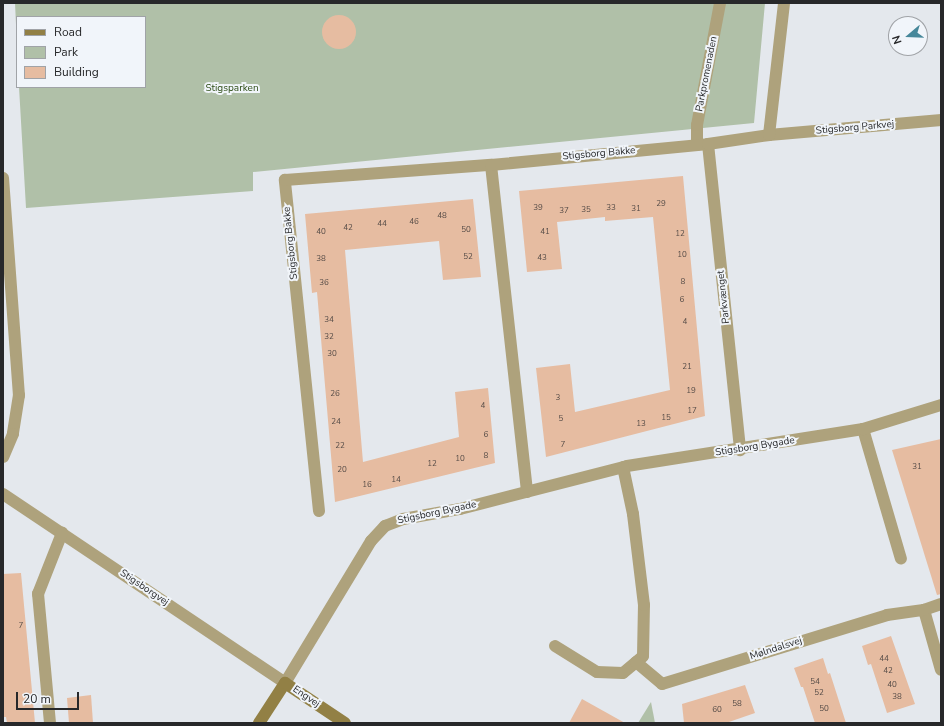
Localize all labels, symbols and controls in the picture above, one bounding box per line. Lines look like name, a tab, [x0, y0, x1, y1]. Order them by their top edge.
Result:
legend	[16, 16, 146, 88]
north arrow	[888, 16, 928, 56]
text: Road	[54, 24, 82, 40]
text: N	[889, 33, 906, 46]
street label: Parkpromenaden	[694, 35, 720, 113]
text: Park	[54, 44, 78, 60]
text: Building	[54, 64, 99, 80]
park label: Stigsparken	[205, 83, 259, 95]
street label: Stigsborg Parkvej	[815, 119, 895, 137]
street label: Stigsborg Bakke	[562, 145, 636, 163]
house number: 29	[656, 199, 666, 209]
house number: 39	[533, 203, 543, 213]
house number: 33	[606, 203, 616, 213]
house number: 31	[631, 204, 641, 214]
house number: 35	[581, 205, 591, 215]
street label: Stigsborg Bakke	[281, 206, 301, 280]
house number: 37	[559, 206, 569, 216]
house number: 48	[437, 211, 447, 221]
house number: 46	[409, 217, 419, 227]
house number: 44	[377, 219, 387, 229]
house number: 42	[343, 223, 353, 233]
house number: 50	[461, 225, 471, 235]
house number: 40	[316, 227, 326, 237]
house number: 41	[540, 227, 550, 237]
house number: 12	[675, 229, 685, 239]
house number: 10	[677, 250, 687, 260]
house number: 52	[463, 252, 473, 262]
house number: 43	[537, 253, 547, 263]
house number: 38	[316, 254, 326, 264]
street label: Parkvænget	[715, 270, 733, 324]
house number: 8	[681, 277, 685, 287]
house number: 36	[319, 278, 329, 288]
house number: 6	[680, 295, 684, 305]
house number: 34	[324, 315, 334, 325]
house number: 4	[683, 317, 687, 327]
house number: 32	[324, 332, 334, 342]
house number: 30	[327, 349, 337, 359]
house number: 21	[682, 362, 692, 372]
house number: 19	[686, 386, 696, 396]
house number: 26	[330, 389, 340, 399]
house number: 3	[556, 393, 560, 403]
house number: 4	[481, 401, 485, 411]
house number: 17	[687, 406, 697, 416]
house number: 15	[661, 413, 671, 423]
house number: 5	[559, 414, 563, 424]
house number: 24	[331, 417, 341, 427]
house number: 13	[636, 419, 646, 429]
house number: 6	[484, 430, 488, 440]
street label: Stigsborg Bygade	[715, 435, 795, 459]
house number: 7	[561, 440, 565, 450]
house number: 22	[335, 441, 345, 451]
house number: 8	[484, 451, 488, 461]
house number: 10	[455, 454, 465, 464]
house number: 12	[427, 459, 437, 469]
house number: 31	[912, 462, 922, 472]
house number: 20	[337, 465, 347, 475]
house number: 14	[391, 475, 401, 485]
house number: 16	[362, 480, 372, 490]
street label: Stigsborg Bygade	[397, 499, 477, 527]
street label: Stigsborgvej	[117, 567, 171, 609]
house number: 7	[19, 621, 23, 631]
street label: Mølndalsvej	[748, 635, 804, 663]
house number: 44	[879, 654, 889, 664]
house number: 42	[883, 666, 893, 676]
house number: 54	[810, 677, 820, 687]
house number: 40	[887, 680, 897, 690]
scale bar	[18, 684, 81, 710]
street label: Engvej	[290, 684, 322, 710]
house number: 52	[814, 688, 824, 698]
text: 20 m	[23, 691, 51, 707]
house number: 38	[892, 692, 902, 702]
house number: 58	[732, 699, 742, 709]
house number: 50	[819, 704, 829, 714]
house number: 60	[712, 705, 722, 715]

